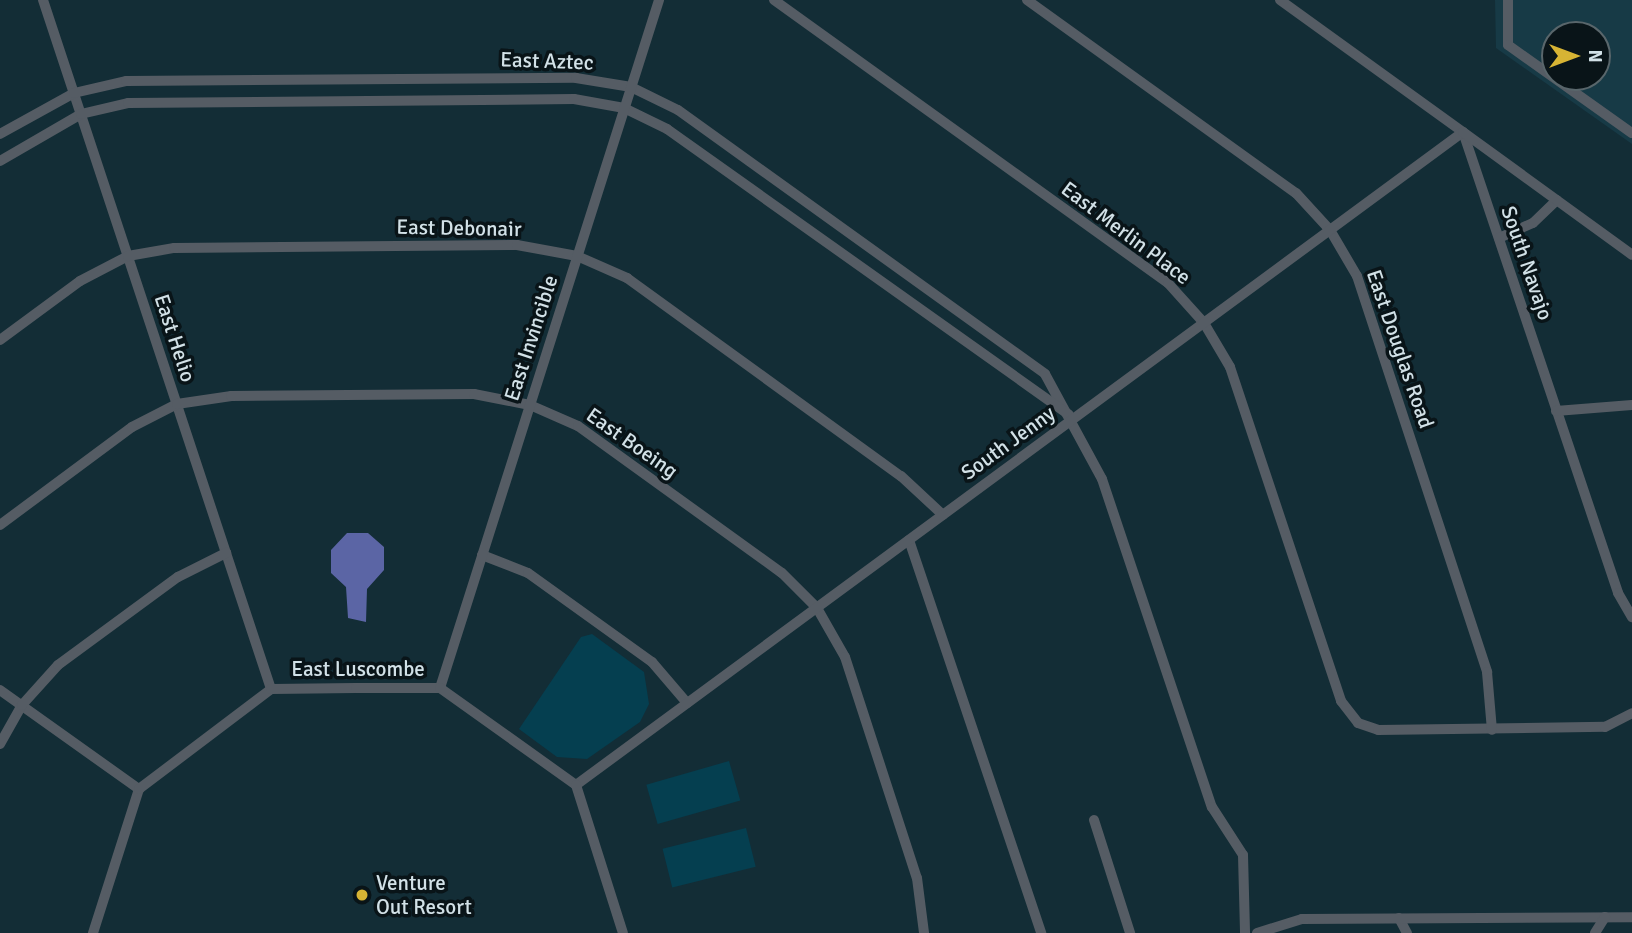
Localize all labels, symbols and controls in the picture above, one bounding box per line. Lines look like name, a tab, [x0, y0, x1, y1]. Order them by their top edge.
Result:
north arrow	[1541, 21, 1611, 91]
street label: East Aztec	[500, 47, 594, 75]
text: N	[1583, 49, 1607, 63]
street label: East Merlin Place	[1056, 176, 1196, 290]
street label: South Navajo	[1496, 203, 1558, 323]
street label: East Debonair	[396, 214, 522, 242]
street label: East Douglas Road	[1361, 266, 1439, 432]
street label: East Invincible	[499, 272, 563, 404]
street label: East Helio	[149, 291, 201, 385]
street label: South Jenny	[956, 401, 1060, 485]
street label: East Boeing	[581, 402, 683, 484]
street label: East Luscombe	[291, 656, 425, 682]
place label: Venture Out Resort	[376, 870, 472, 920]
marker: Venture Out Resort	[354, 887, 370, 903]

